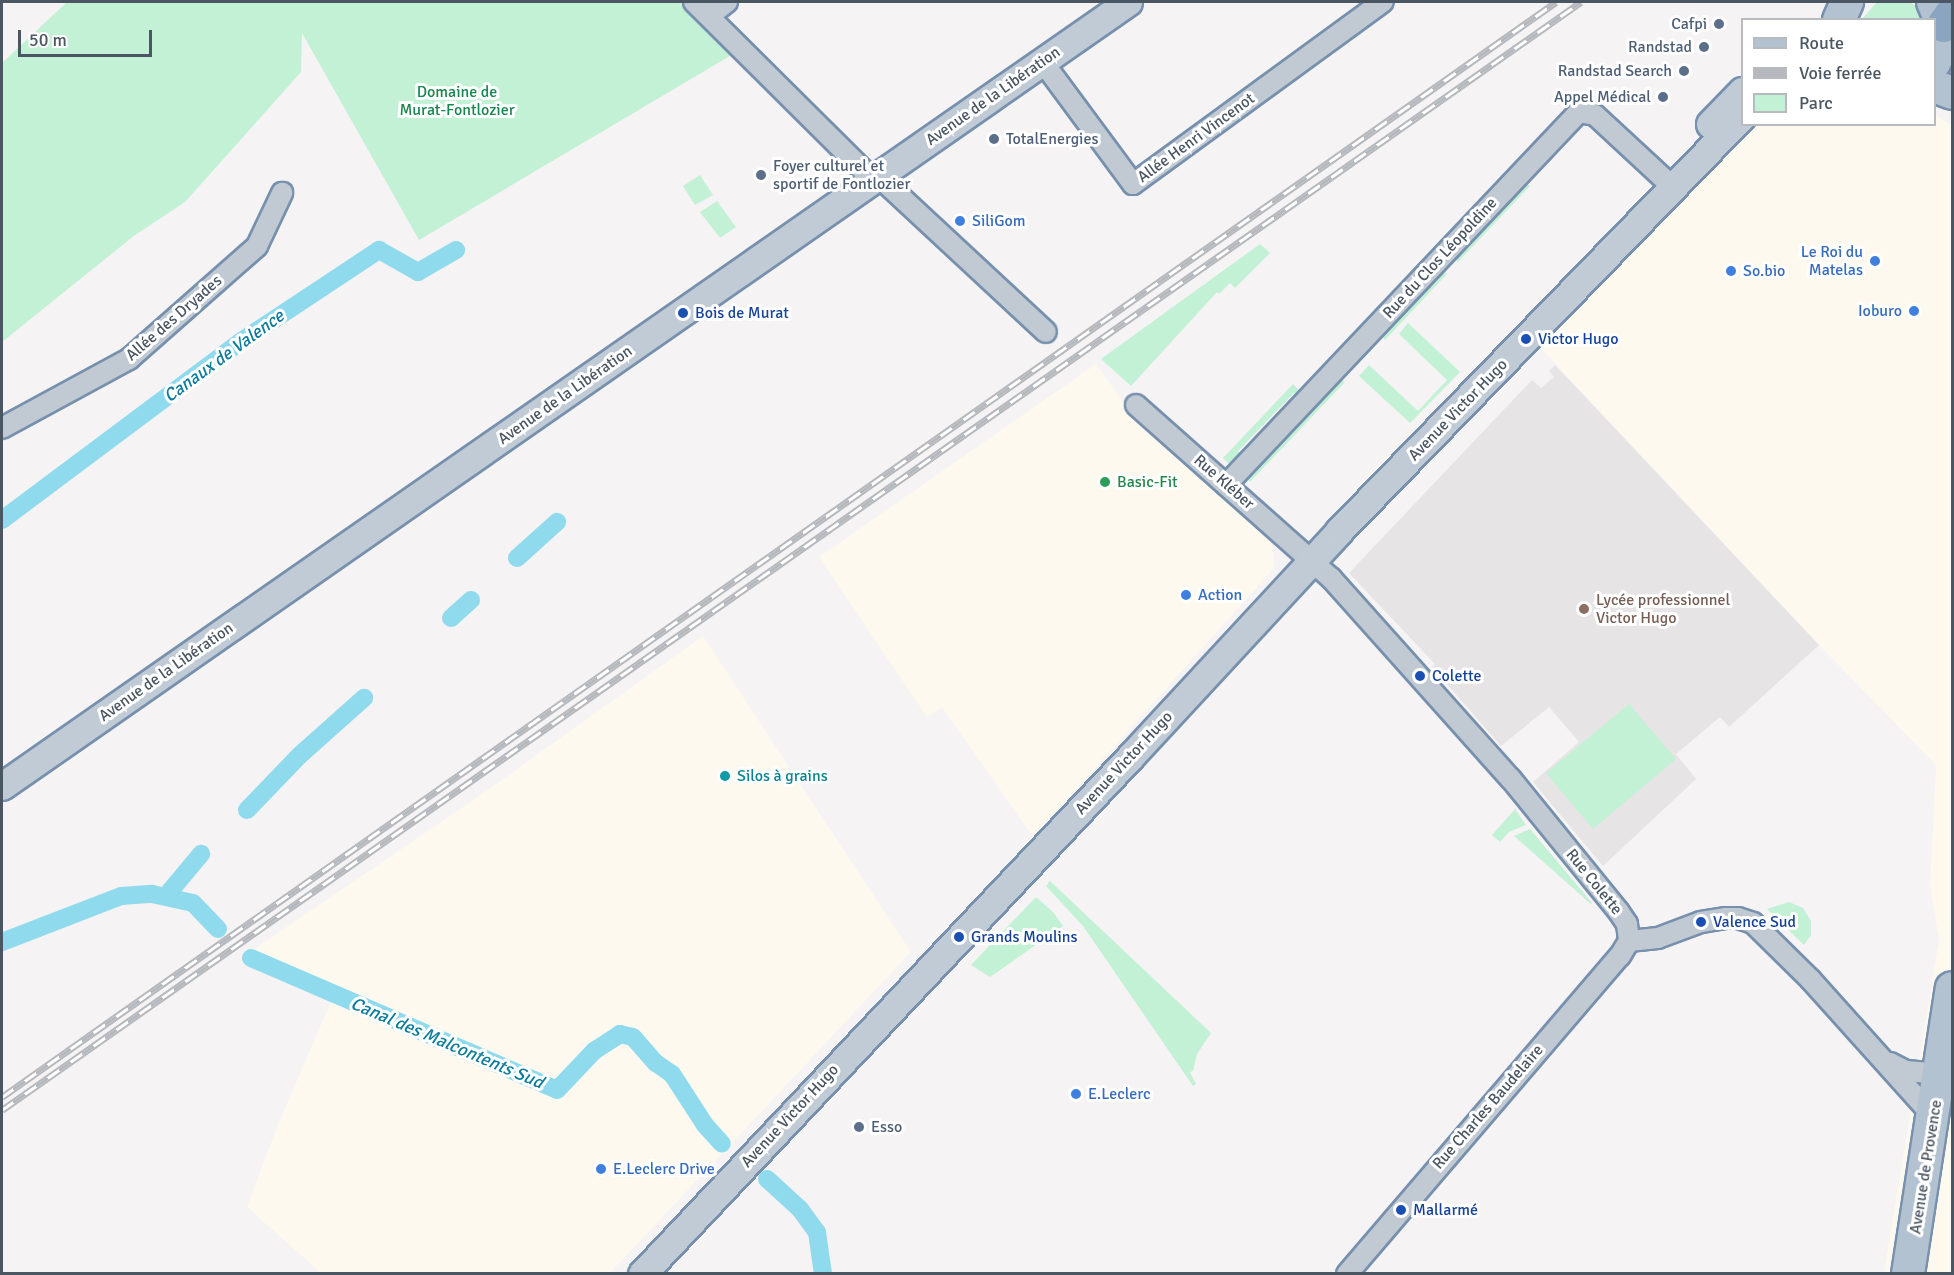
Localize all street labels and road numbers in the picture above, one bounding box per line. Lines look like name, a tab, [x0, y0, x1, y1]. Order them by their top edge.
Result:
street label: Avenue de la Libération	[922, 42, 1064, 150]
street label: Allée Henri Vincenot	[1134, 89, 1258, 187]
street label: Rue du Clos Léopoldine	[1379, 194, 1501, 322]
street label: Allée des Dryades	[122, 271, 226, 365]
street label: Avenue de la Libération	[494, 341, 636, 449]
street label: Avenue Victor Hugo	[1405, 355, 1511, 465]
street label: Rue Kléber	[1190, 451, 1258, 513]
street label: Avenue de la Libération	[95, 618, 237, 726]
street label: Avenue Victor Hugo	[1071, 707, 1177, 819]
street label: Rue Colette	[1562, 845, 1626, 919]
street label: Rue Charles Baudelaire	[1429, 1041, 1547, 1173]
street label: Avenue Victor Hugo	[737, 1060, 843, 1172]
street label: Avenue de Provence	[1906, 1099, 1946, 1235]

